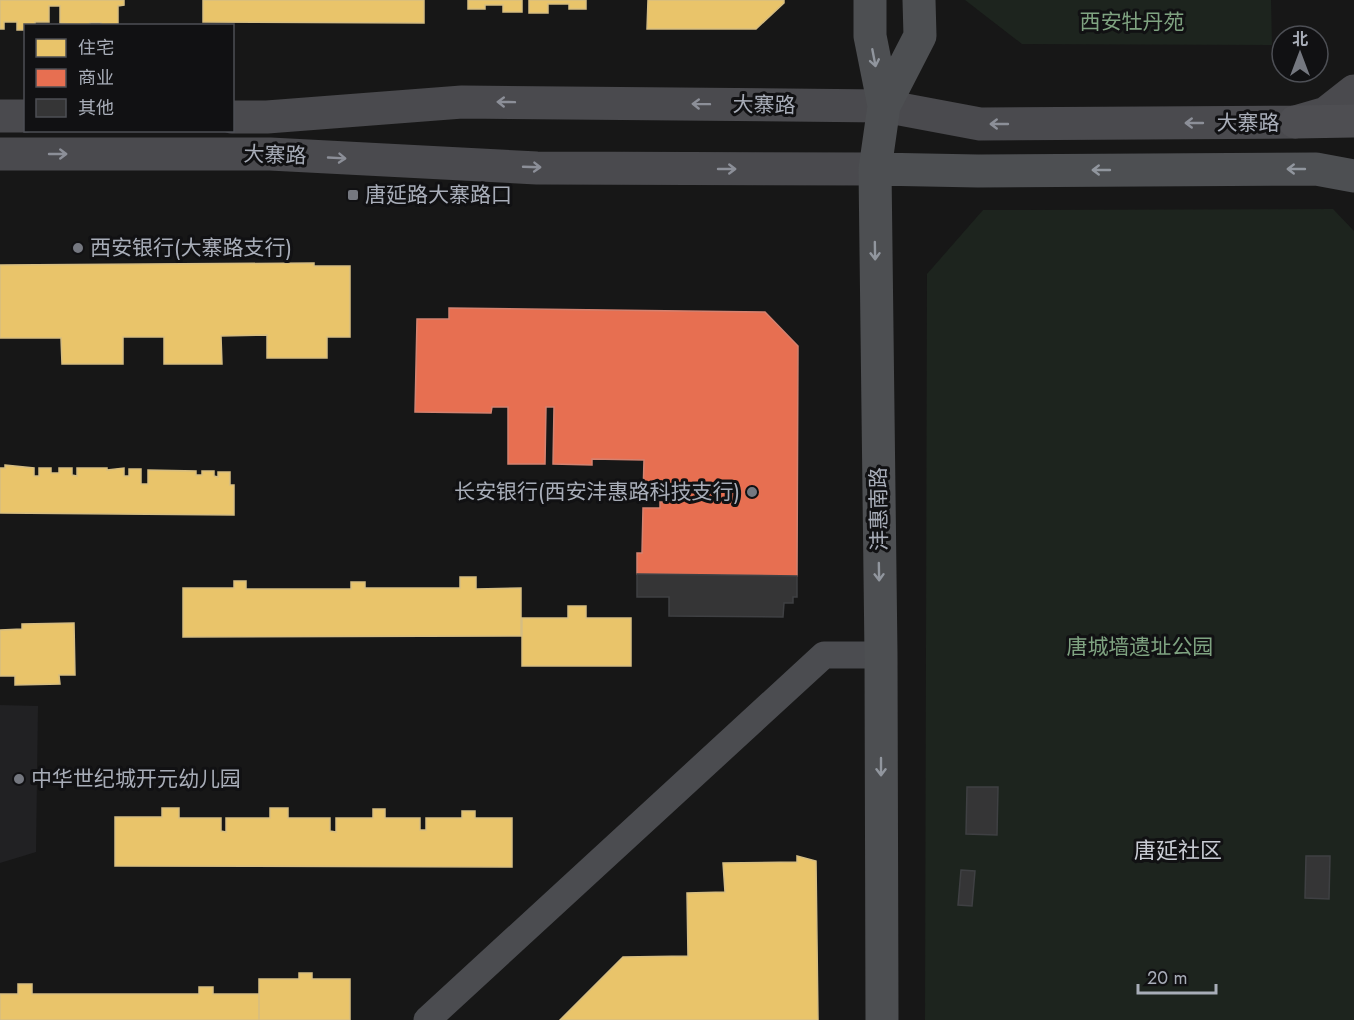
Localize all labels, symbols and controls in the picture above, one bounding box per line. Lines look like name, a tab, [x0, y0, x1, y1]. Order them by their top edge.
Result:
park label: 西安牡丹苑	[1080, 7, 1185, 37]
legend	[24, 24, 234, 132]
north arrow	[1270, 24, 1330, 84]
text: 北	[1292, 28, 1308, 51]
text: 住宅	[78, 35, 114, 61]
one-way arrow	[869, 48, 880, 67]
text: 商业	[78, 65, 114, 91]
street label: 大寨路	[732, 89, 796, 121]
text: 其他	[78, 95, 114, 121]
one-way arrow	[496, 96, 516, 108]
one-way arrow	[691, 98, 711, 110]
street label: 大寨路	[1217, 108, 1280, 138]
one-way arrow	[1185, 117, 1205, 129]
one-way arrow	[990, 118, 1010, 130]
street label: 大寨路	[243, 139, 307, 171]
one-way arrow	[48, 148, 68, 160]
one-way arrow	[327, 152, 347, 163]
one-way arrow	[522, 162, 542, 173]
one-way arrow	[717, 163, 737, 175]
one-way arrow	[1092, 164, 1112, 176]
one-way arrow	[1287, 164, 1307, 175]
place label: 唐延路大寨路口	[365, 180, 512, 210]
marker: 唐延路大寨路口	[346, 188, 360, 202]
place label: 西安银行(大寨路支行)	[90, 233, 292, 263]
marker: 西安银行(大寨路支行)	[71, 241, 85, 255]
one-way arrow	[870, 241, 881, 261]
street label: 沣惠南路	[863, 467, 895, 551]
place label: 长安银行(西安沣惠路科技支行)	[454, 477, 740, 507]
marker: 长安银行(西安沣惠路科技支行)	[745, 485, 759, 499]
one-way arrow	[873, 562, 885, 582]
park label: 唐城墙遗址公园	[1067, 632, 1214, 662]
one-way arrow	[875, 757, 887, 777]
place label: 中华世纪城开元幼儿园	[31, 764, 241, 794]
marker: 中华世纪城开元幼儿园	[12, 772, 26, 786]
district label: 唐延社区	[1134, 834, 1222, 866]
scale bar	[1138, 957, 1216, 995]
text: 20 m	[1147, 965, 1187, 991]

